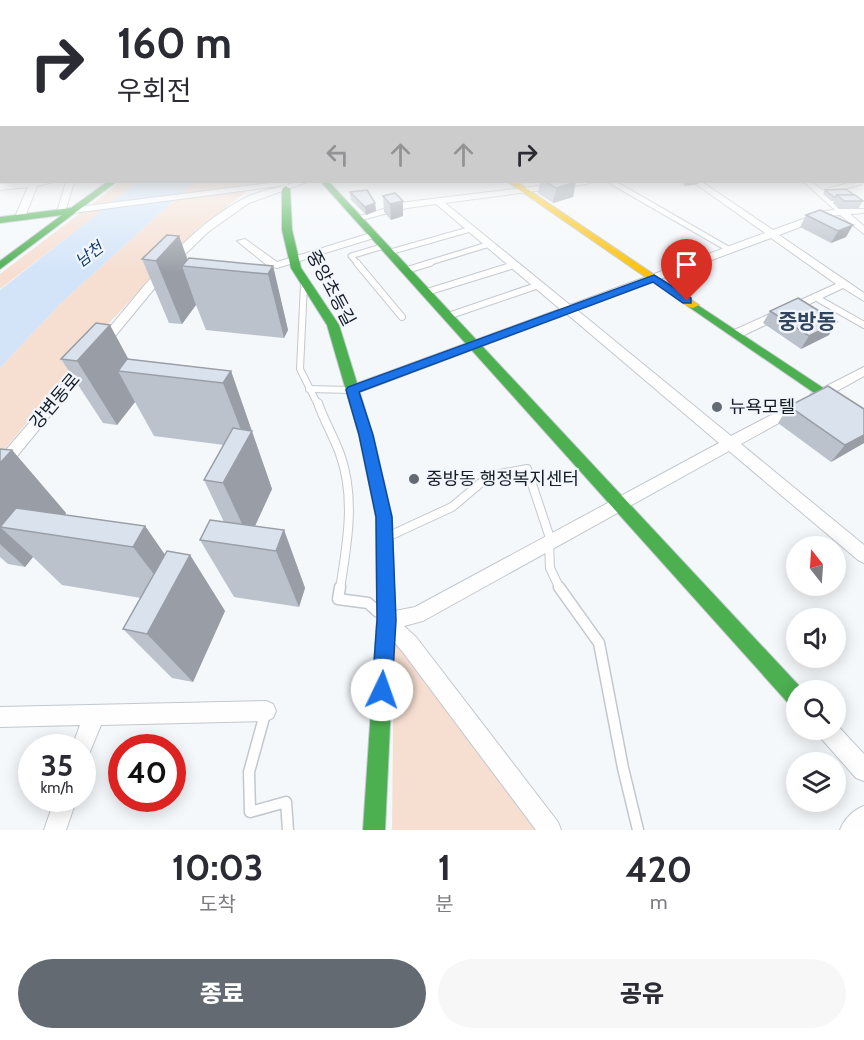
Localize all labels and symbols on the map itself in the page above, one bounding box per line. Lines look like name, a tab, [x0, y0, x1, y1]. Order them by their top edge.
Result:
water label: 남천	[72, 237, 109, 271]
pin	[661, 239, 712, 301]
street label: 중앙초등길	[302, 246, 360, 330]
district label: 중방동	[778, 309, 836, 334]
street label: 강변동로	[25, 369, 85, 433]
place label: 뉴욕모텔	[729, 396, 795, 418]
marker: 뉴욕모텔	[710, 400, 724, 414]
place label: 중방동 행정복지센터	[426, 468, 579, 490]
marker: 중방동 행정복지센터	[407, 472, 421, 486]
north arrow	[786, 536, 846, 596]
position arrow	[350, 658, 414, 722]
speed limit sign: 40	[108, 734, 186, 812]

